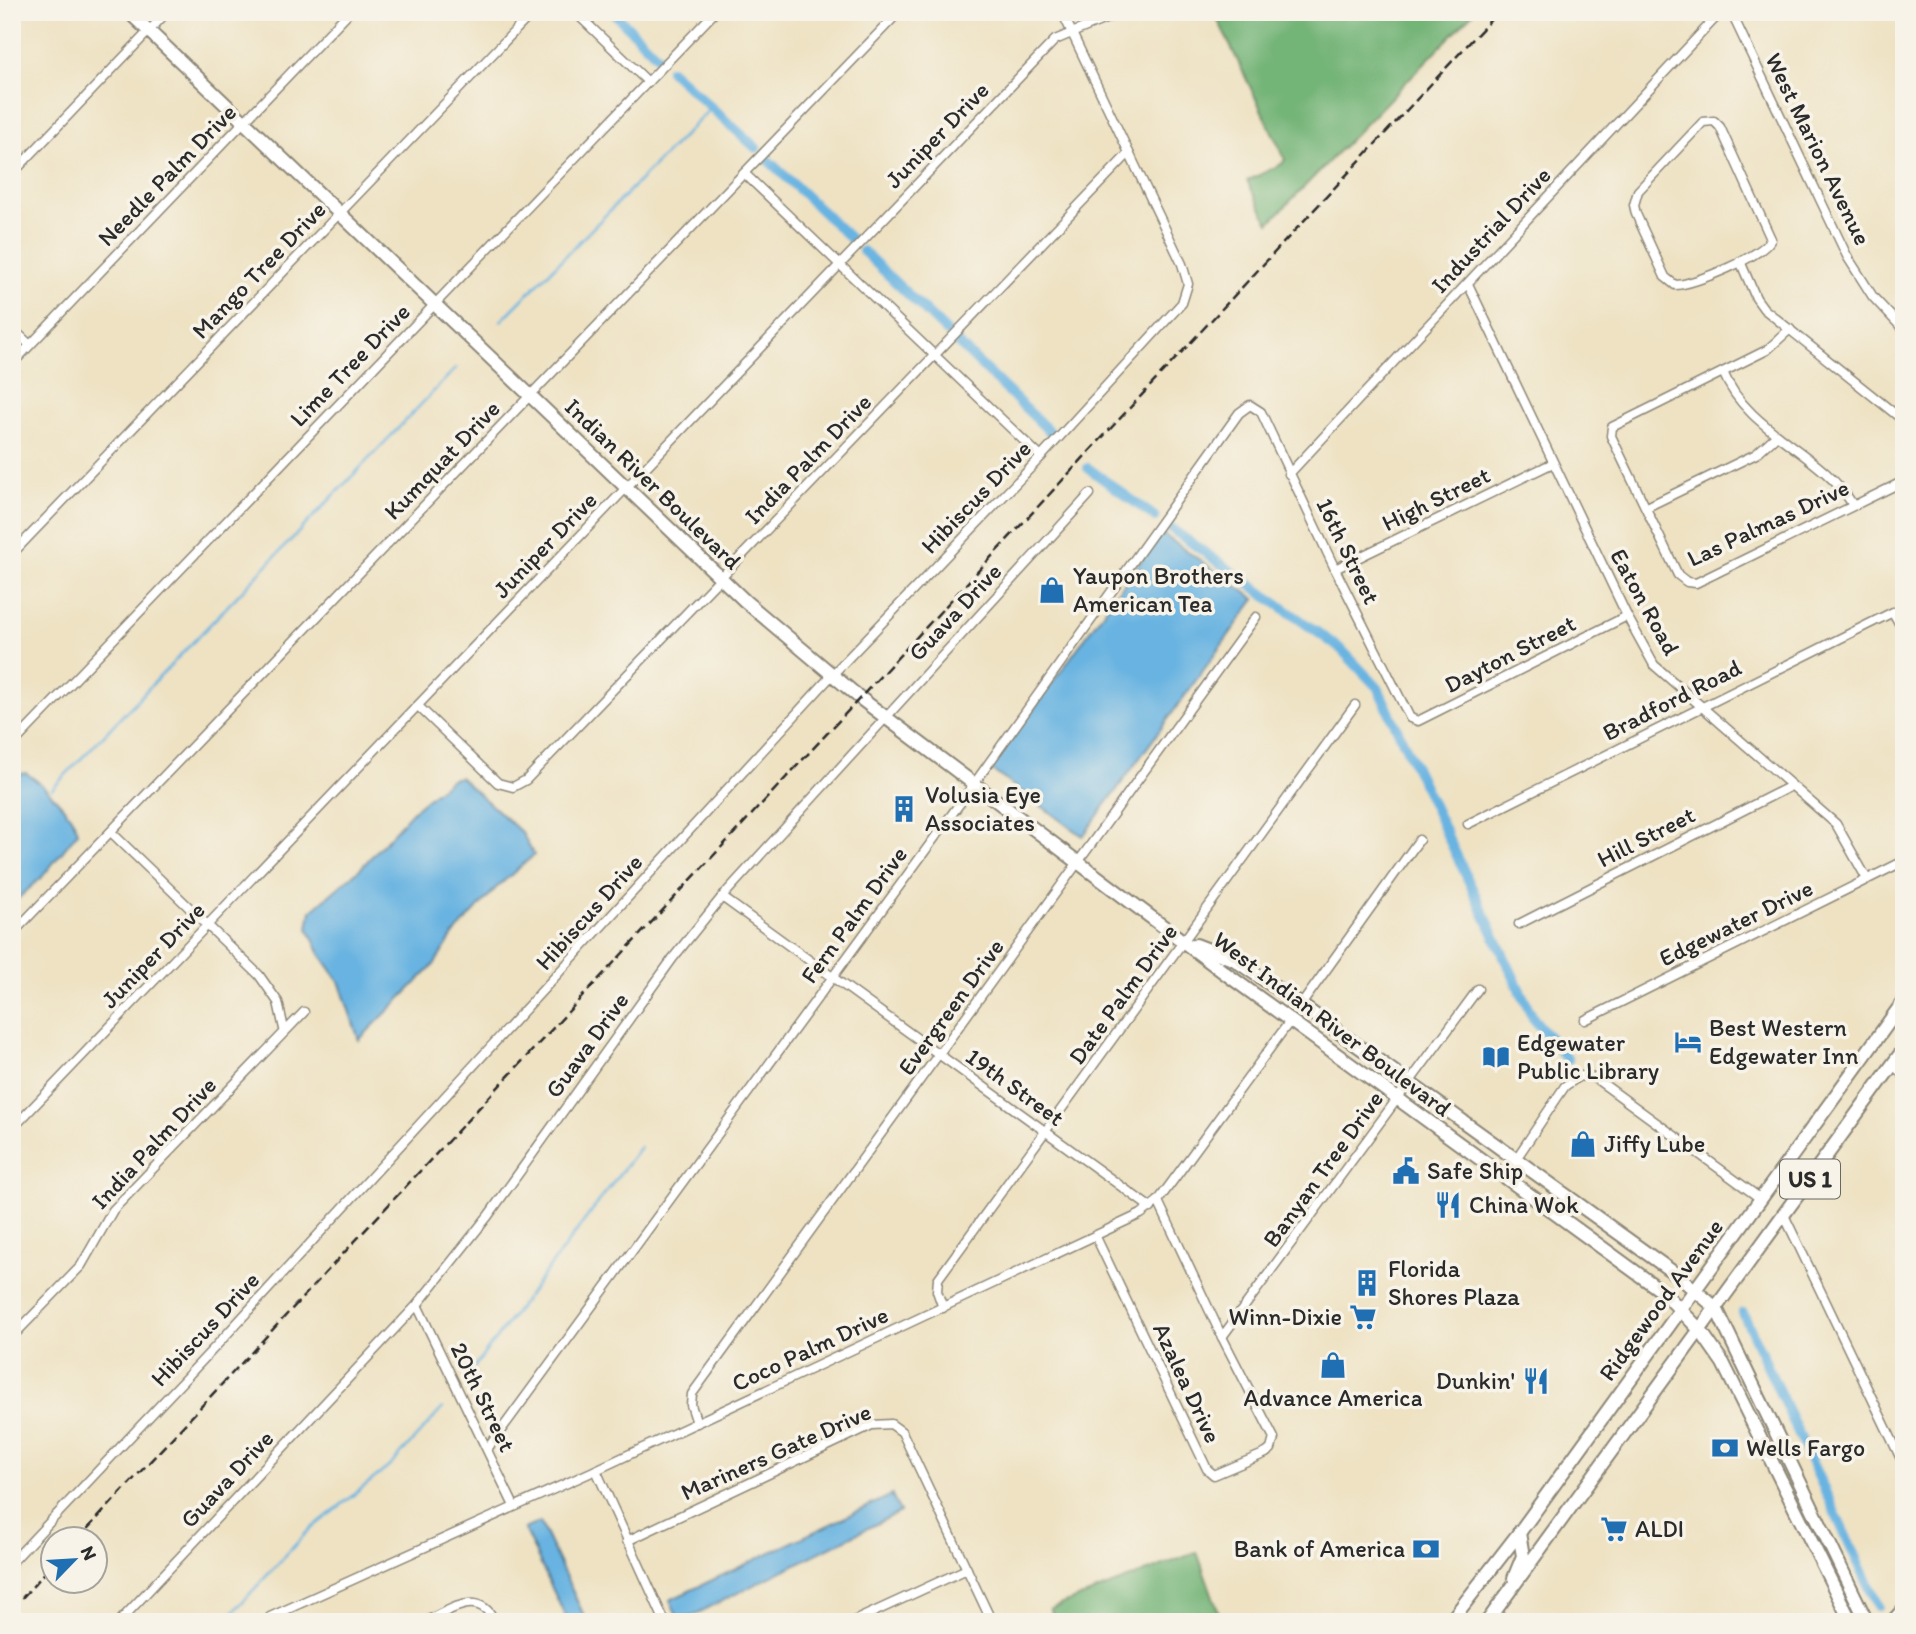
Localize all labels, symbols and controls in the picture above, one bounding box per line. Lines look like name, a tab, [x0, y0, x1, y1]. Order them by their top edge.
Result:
street label: West Marion Avenue	[1759, 48, 1878, 250]
street label: Juniper Drive	[879, 75, 995, 194]
street label: Needle Palm Drive	[91, 97, 242, 252]
street label: Industrial Drive	[1425, 160, 1557, 299]
street label: Mango Tree Drive	[186, 195, 332, 345]
street label: Lime Tree Drive	[283, 297, 416, 432]
street label: India Palm Drive	[738, 387, 877, 530]
street label: Indian River Boulevard	[559, 392, 748, 575]
street label: Kumquat Drive	[377, 394, 506, 525]
street label: Hibiscus Drive	[914, 434, 1037, 559]
street label: High Street	[1377, 460, 1495, 537]
street label: Las Palmas Drive	[1682, 472, 1853, 573]
street label: Juniper Drive	[487, 485, 603, 604]
street label: 16th Street	[1310, 493, 1387, 609]
street label: Eaton Road	[1604, 543, 1687, 660]
street label: Guava Drive	[902, 557, 1007, 667]
place label: Yaupon Brothers American Tea	[1073, 561, 1244, 618]
shop icon: Yaupon Brothers American Tea	[1037, 575, 1067, 605]
street label: Dayton Street	[1439, 608, 1580, 699]
street label: Bradford Road	[1598, 652, 1746, 747]
place label: Volusia Eye Associates	[925, 780, 1041, 837]
building icon: Volusia Eye Associates	[889, 794, 919, 824]
street label: Hill Street	[1592, 800, 1699, 873]
street label: Fern Palm Drive	[794, 841, 913, 989]
street label: Hibiscus Drive	[529, 848, 648, 976]
street label: Edgewater Drive	[1654, 873, 1817, 972]
street label: Juniper Drive	[95, 895, 211, 1014]
street label: Date Palm Drive	[1062, 918, 1183, 1070]
street label: West Indian River Boulevard	[1208, 925, 1457, 1123]
street label: Evergreen Drive	[891, 933, 1010, 1081]
street label: Guava Drive	[539, 986, 635, 1103]
place label: Best Western Edgewater Inn	[1709, 1013, 1859, 1070]
hotel icon: Best Western Edgewater Inn	[1673, 1027, 1703, 1057]
place label: Edgewater Public Library	[1517, 1028, 1659, 1085]
street label: 19th Street	[961, 1041, 1070, 1132]
library icon: Edgewater Public Library	[1481, 1042, 1511, 1072]
street label: India Palm Drive	[85, 1071, 222, 1215]
street label: Banyan Tree Drive	[1256, 1085, 1389, 1253]
shop icon: Jiffy Lube	[1568, 1129, 1598, 1159]
place label: Jiffy Lube	[1604, 1129, 1705, 1158]
public building icon: Safe Ship	[1391, 1156, 1421, 1186]
place label: Safe Ship	[1427, 1156, 1523, 1185]
road number: US 1	[1780, 1160, 1840, 1198]
restaurant icon: China Wok	[1433, 1190, 1463, 1220]
place label: China Wok	[1469, 1190, 1579, 1219]
street label: Ridgewood Avenue	[1592, 1213, 1729, 1386]
place label: Florida Shores Plaza	[1388, 1254, 1520, 1311]
street label: Hibiscus Drive	[144, 1265, 265, 1392]
building icon: Florida Shores Plaza	[1352, 1268, 1382, 1298]
street label: Coco Palm Drive	[727, 1300, 893, 1397]
place label: Winn-Dixie	[1229, 1302, 1342, 1331]
supermarket icon: Winn-Dixie	[1348, 1302, 1378, 1332]
street label: Azalea Drive	[1147, 1318, 1228, 1447]
street label: 20th Street	[445, 1337, 522, 1456]
shop icon: Advance America	[1318, 1350, 1348, 1380]
place label: Dunkin'	[1436, 1366, 1515, 1395]
restaurant icon: Dunkin'	[1521, 1366, 1551, 1396]
place label: Advance America	[1244, 1383, 1423, 1412]
street label: Mariners Gate Drive	[676, 1397, 875, 1507]
street label: Guava Drive	[174, 1424, 279, 1534]
bank icon: Wells Fargo	[1710, 1433, 1740, 1463]
place label: Wells Fargo	[1746, 1433, 1865, 1462]
supermarket icon: ALDI	[1599, 1514, 1629, 1544]
place label: ALDI	[1635, 1514, 1684, 1543]
north arrow	[38, 1526, 108, 1596]
place label: Bank of America	[1234, 1534, 1405, 1563]
bank icon: Bank of America	[1411, 1534, 1441, 1564]
text: N	[76, 1542, 102, 1564]

